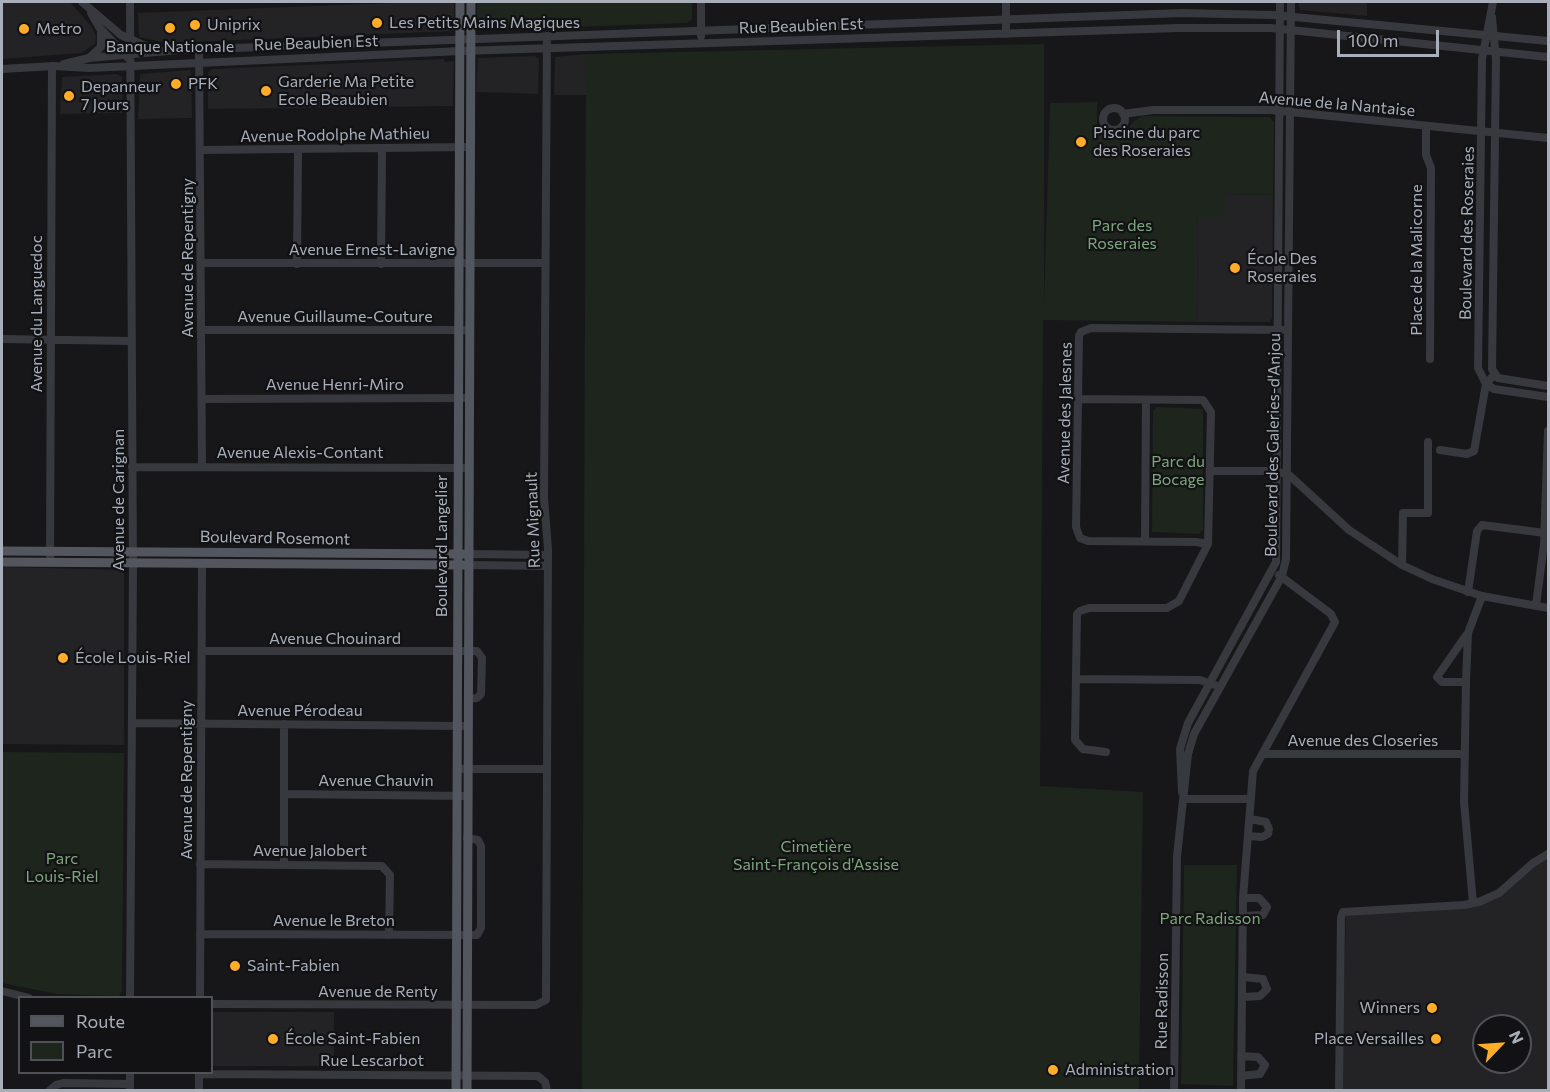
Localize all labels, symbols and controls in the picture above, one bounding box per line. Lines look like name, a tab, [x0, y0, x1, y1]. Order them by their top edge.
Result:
place label: Les Petits Mains Magiques	[389, 13, 580, 33]
street label: Rue Beaubien Est	[738, 14, 864, 38]
place label: Uniprix	[207, 15, 260, 35]
marker: Les Petits Mains Magiques	[370, 16, 384, 30]
marker: Uniprix	[188, 18, 202, 32]
scale bar	[1340, 18, 1442, 56]
place label: Metro	[36, 19, 82, 39]
marker: Banque Nationale	[163, 21, 177, 35]
marker: Metro	[17, 22, 31, 36]
text: 100 m	[1348, 29, 1398, 51]
street label: Rue Beaubien Est	[253, 31, 379, 55]
place label: Banque Nationale	[106, 37, 234, 57]
place label: Garderie Ma Petite Ecole Beaubien	[278, 72, 414, 110]
place label: PFK	[188, 74, 218, 94]
place label: Depanneur 7 Jours	[81, 77, 161, 115]
marker: PFK	[169, 77, 183, 91]
marker: Garderie Ma Petite Ecole Beaubien	[259, 84, 273, 98]
street label: Avenue de la Nantaise	[1258, 88, 1416, 120]
marker: Depanneur 7 Jours	[62, 89, 76, 103]
place label: Piscine du parc des Roseraies	[1093, 123, 1200, 161]
street label: Avenue Rodolphe Mathieu	[240, 124, 430, 146]
marker: Piscine du parc des Roseraies	[1074, 135, 1088, 149]
street label: Boulevard des Roseraies	[1456, 146, 1478, 320]
street label: Avenue de Repentigny	[178, 178, 198, 338]
street label: Place de la Malicorne	[1407, 184, 1427, 336]
park label: Parc des Roseraies	[1087, 216, 1157, 254]
street label: Avenue du Languedoc	[27, 235, 47, 393]
street label: Avenue Ernest-Lavigne	[289, 240, 455, 260]
place label: École Des Roseraies	[1247, 249, 1317, 287]
marker: École Des Roseraies	[1228, 261, 1242, 275]
street label: Avenue Guillaume-Couture	[237, 307, 433, 327]
street label: Boulevard des Galeries-d'Anjou	[1261, 333, 1285, 557]
street label: Avenue des Jalesnes	[1054, 342, 1076, 484]
street label: Avenue Henri-Miro	[266, 375, 404, 395]
street label: Avenue de Carignan	[109, 429, 129, 571]
street label: Avenue Alexis-Contant	[217, 443, 383, 463]
park label: Parc du Bocage	[1151, 452, 1205, 490]
street label: Rue Mignault	[522, 472, 544, 568]
street label: Boulevard Langelier	[432, 475, 452, 617]
street label: Boulevard Rosemont	[200, 527, 350, 549]
street label: Avenue Chouinard	[269, 629, 401, 649]
place label: École Louis-Riel	[75, 648, 191, 668]
marker: École Louis-Riel	[56, 651, 70, 665]
street label: Avenue de Repentigny	[177, 700, 197, 860]
street label: Avenue Pérodeau	[237, 701, 363, 721]
street label: Avenue des Closeries	[1288, 731, 1438, 751]
street label: Avenue Chauvin	[318, 771, 434, 791]
park label: Cimetière Saint-François d'Assise	[733, 837, 899, 875]
street label: Avenue Jalobert	[253, 841, 367, 861]
park label: Parc Louis-Riel	[25, 849, 99, 887]
park label: Parc Radisson	[1159, 909, 1261, 929]
street label: Avenue le Breton	[273, 911, 395, 931]
street label: Rue Radisson	[1152, 952, 1172, 1050]
place label: Saint-Fabien	[247, 956, 340, 976]
marker: Saint-Fabien	[228, 959, 242, 973]
street label: Avenue de Renty	[318, 982, 438, 1002]
legend	[18, 996, 213, 1074]
place label: Winners	[1359, 998, 1420, 1018]
marker: Winners	[1425, 1001, 1439, 1015]
text: Route	[76, 1010, 125, 1032]
north arrow	[1472, 1014, 1532, 1074]
text: N	[1506, 1028, 1528, 1046]
place label: École Saint-Fabien	[285, 1029, 420, 1049]
place label: Place Versailles	[1314, 1029, 1424, 1049]
marker: École Saint-Fabien	[266, 1032, 280, 1046]
marker: Place Versailles	[1429, 1032, 1443, 1046]
text: Parc	[76, 1040, 113, 1062]
street label: Rue Lescarbot	[320, 1051, 424, 1071]
place label: Administration	[1065, 1060, 1174, 1080]
marker: Administration	[1046, 1063, 1060, 1077]

